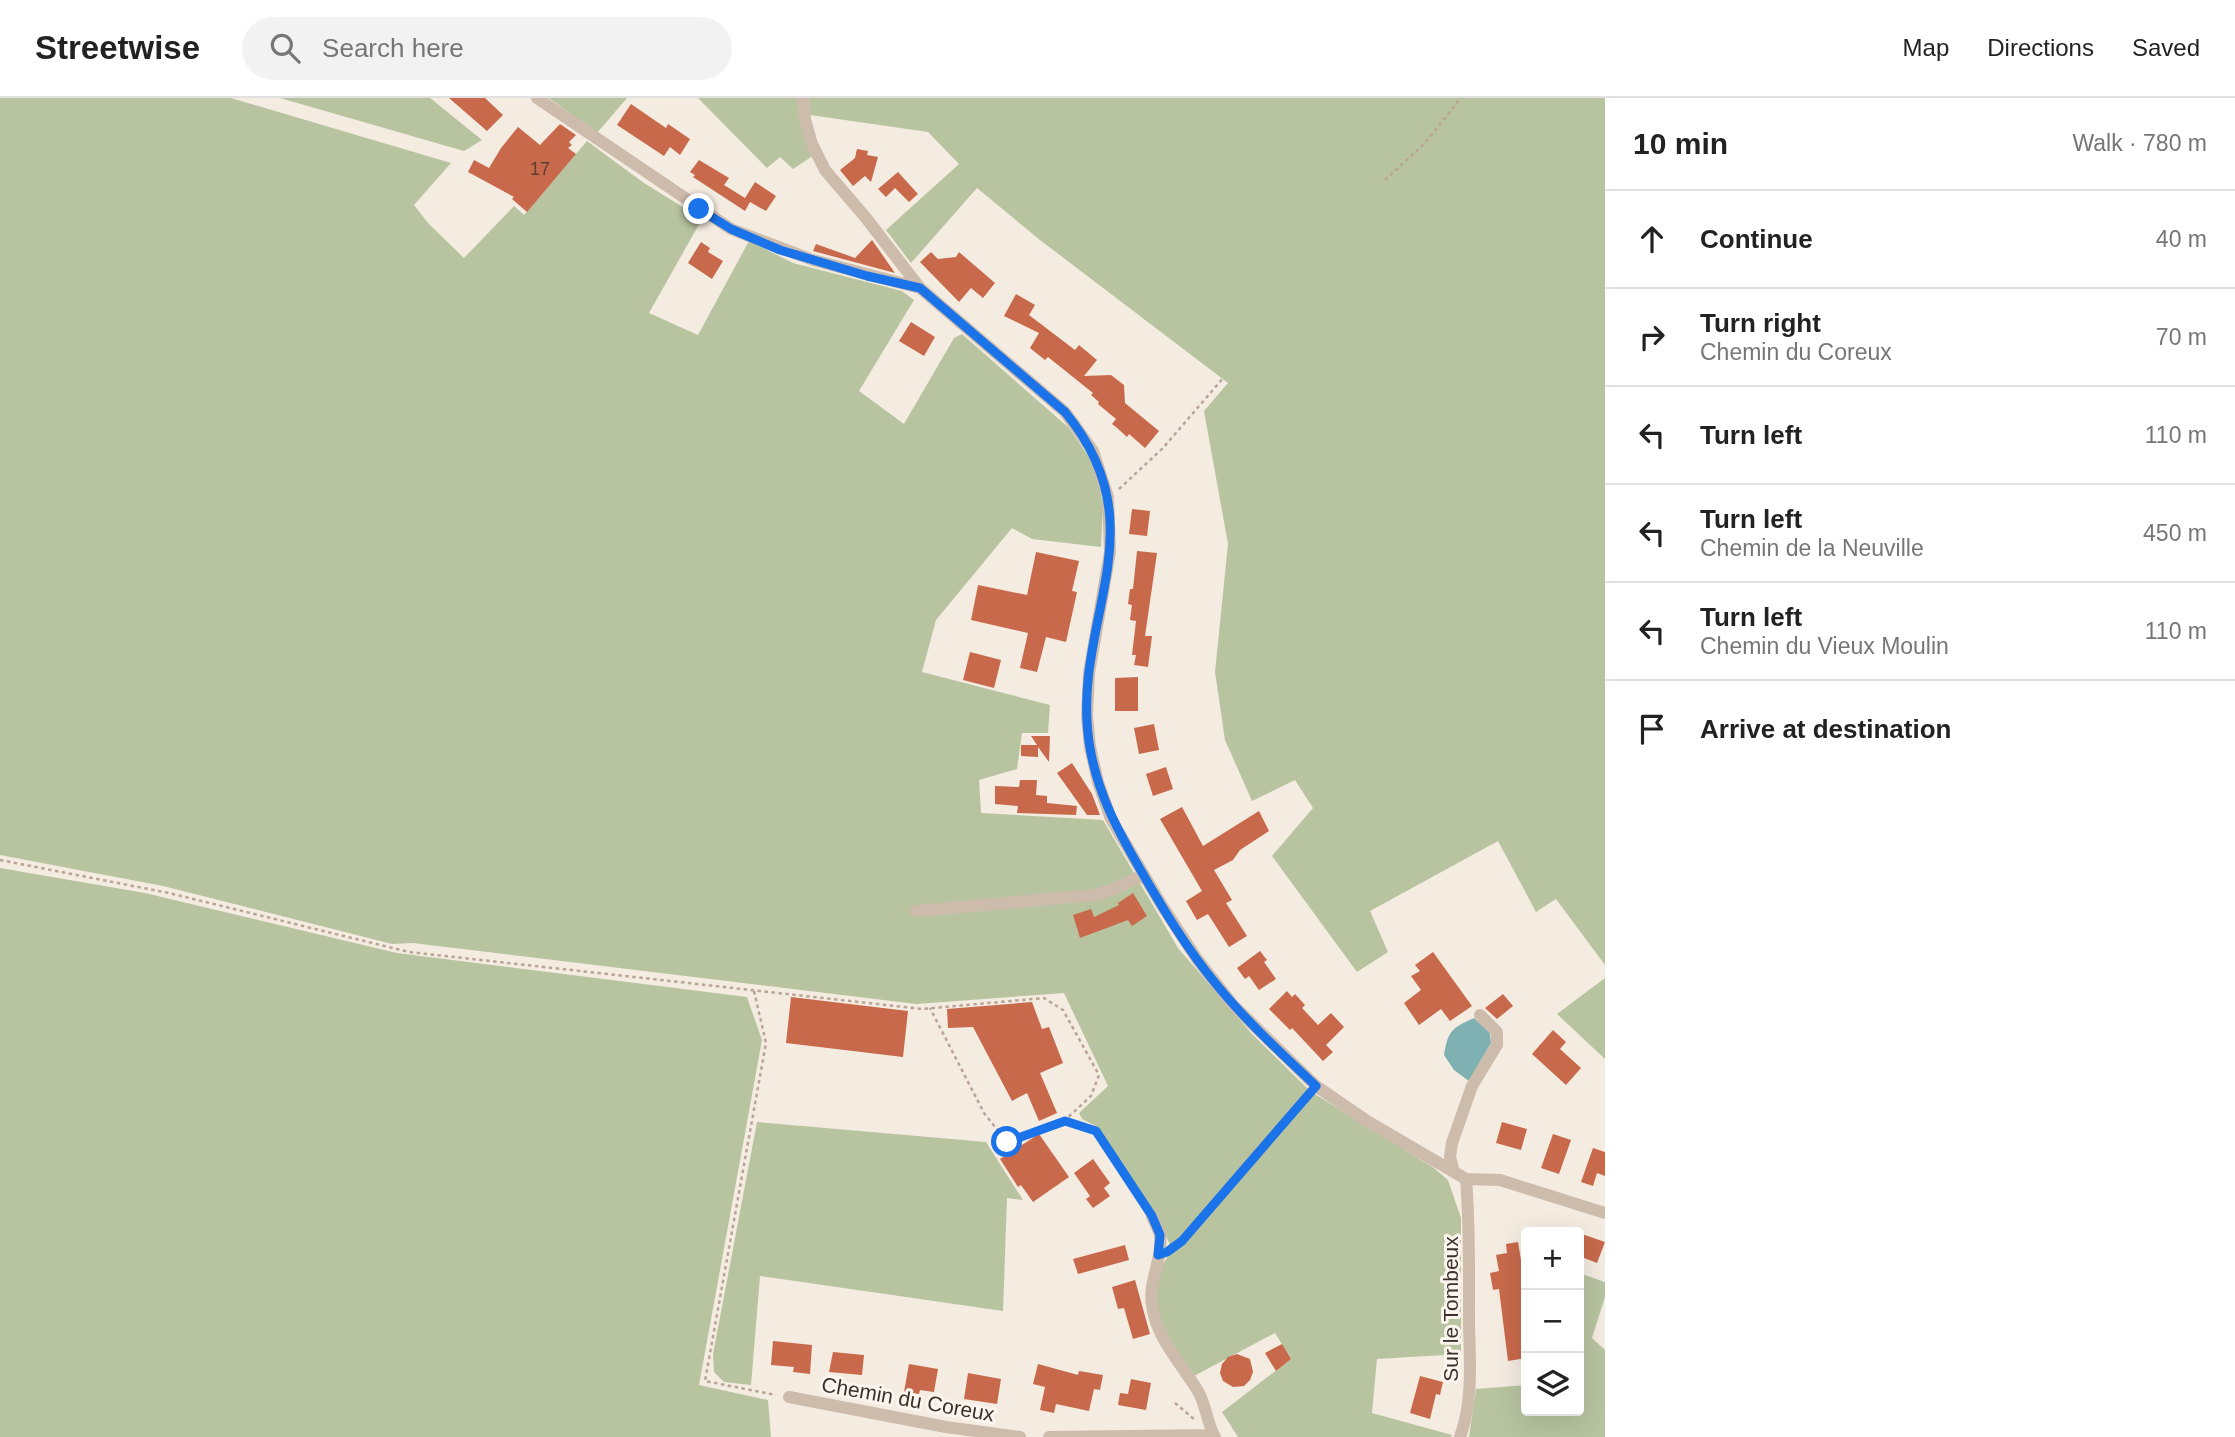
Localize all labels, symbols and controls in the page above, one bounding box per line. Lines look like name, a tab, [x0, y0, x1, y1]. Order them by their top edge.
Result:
search box	[242, 17, 732, 80]
text: Streetwise	[35, 29, 200, 66]
icon: search	[266, 29, 304, 67]
text: Search here	[322, 33, 464, 63]
text: Map	[1903, 34, 1949, 61]
text: Directions	[1987, 34, 2094, 61]
text: Saved	[2132, 34, 2200, 61]
text: 10 min	[1633, 127, 1728, 160]
text: Walk · 780 m	[2072, 130, 2207, 156]
house number: 17	[530, 159, 550, 179]
route end	[683, 193, 714, 224]
icon: ahead	[1633, 220, 1671, 258]
text: Continue	[1700, 224, 1813, 254]
text: 40 m	[2156, 226, 2207, 252]
text: Turn right	[1700, 308, 1821, 338]
icon: right	[1633, 318, 1671, 356]
text: 70 m	[2156, 324, 2207, 350]
text: Chemin du Coreux	[1700, 339, 1892, 365]
icon: left	[1633, 416, 1671, 454]
text: Turn left	[1700, 420, 1802, 450]
text: 110 m	[2145, 422, 2207, 448]
text: Turn left	[1700, 504, 1802, 534]
icon: left	[1633, 514, 1671, 552]
text: 450 m	[2143, 520, 2207, 546]
text: Chemin de la Neuville	[1700, 535, 1924, 561]
text: Turn left	[1700, 602, 1802, 632]
icon: left	[1633, 612, 1671, 650]
text: 110 m	[2145, 618, 2207, 644]
text: Chemin du Vieux Moulin	[1700, 633, 1949, 659]
icon: arrive	[1633, 710, 1671, 748]
text: Arrive at destination	[1700, 714, 1951, 744]
route start	[991, 1126, 1022, 1157]
map controls	[1521, 1227, 1584, 1416]
button: +	[1521, 1227, 1584, 1290]
street label: Sur le Tombeux	[1439, 1236, 1462, 1382]
button: −	[1521, 1290, 1584, 1353]
button: layers	[1521, 1353, 1584, 1416]
street label: Chemin du Coreux	[820, 1372, 997, 1426]

